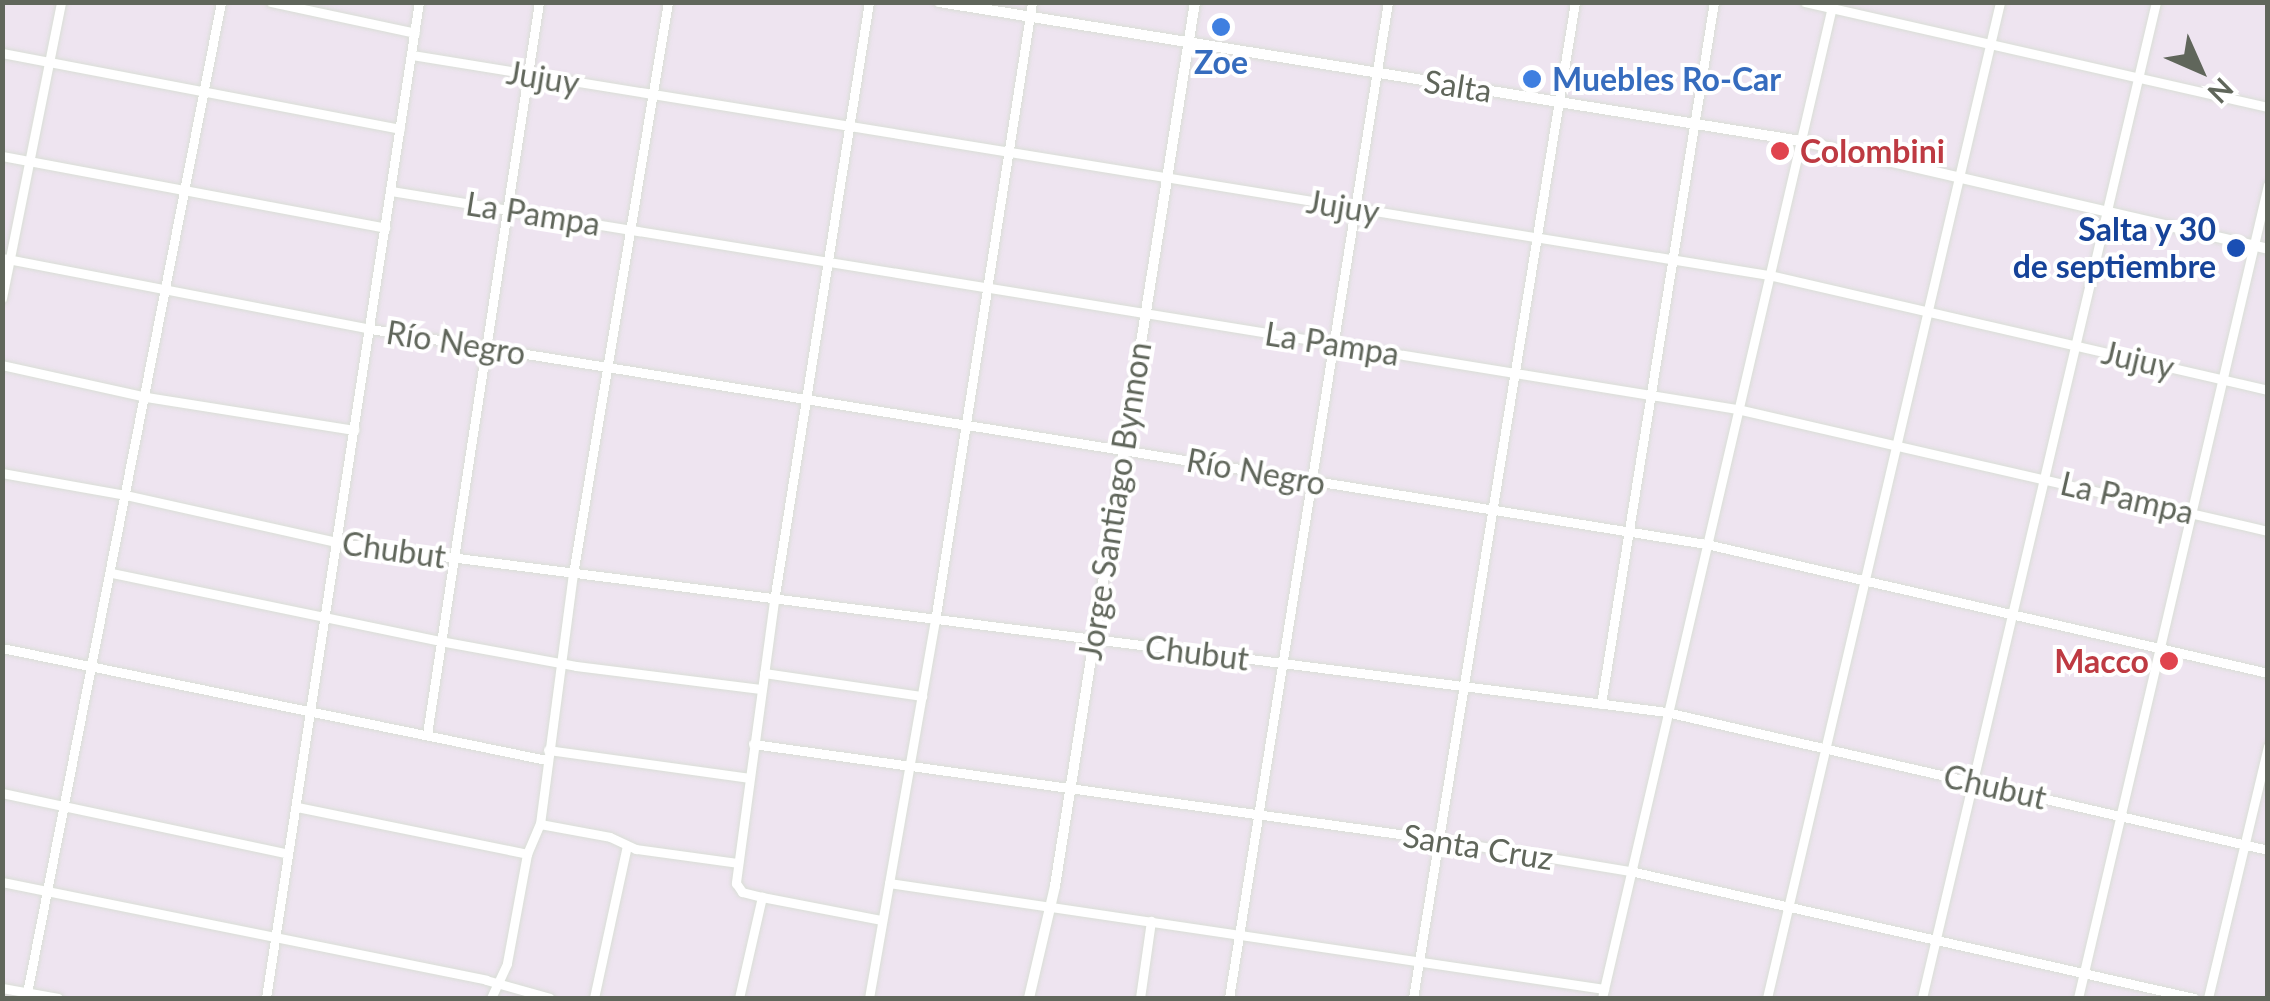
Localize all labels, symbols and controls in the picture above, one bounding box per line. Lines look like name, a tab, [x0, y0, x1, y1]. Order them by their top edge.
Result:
marker: Zoe	[1210, 16, 1232, 38]
north arrow	[2150, 20, 2250, 120]
place label: Zoe	[1194, 43, 1248, 81]
street label: Jujuy	[504, 53, 582, 103]
place label: Muebles Ro-Car	[1552, 60, 1781, 98]
street label: Salta	[1421, 62, 1495, 110]
marker: Muebles Ro-Car	[1521, 68, 1543, 90]
text: N	[2202, 72, 2241, 111]
place label: Colombini	[1800, 132, 1945, 170]
marker: Colombini	[1769, 140, 1791, 162]
street label: Jujuy	[1304, 182, 1382, 232]
street label: La Pampa	[463, 184, 603, 244]
place label: Salta y 30 de septiembre	[2013, 211, 2216, 286]
marker: Salta y 30 de septiembre	[2225, 237, 2247, 259]
street label: Río Negro	[384, 313, 528, 373]
street label: La Pampa	[1262, 314, 1402, 374]
street label: Jujuy	[2098, 333, 2178, 387]
street label: Jorge Santiago Bynnon	[1071, 339, 1159, 663]
street label: Río Negro	[1184, 441, 1328, 503]
street label: La Pampa	[2057, 464, 2197, 532]
street label: Chubut	[340, 524, 448, 576]
street label: Chubut	[1143, 628, 1251, 678]
place label: Macco	[2054, 642, 2149, 680]
marker: Macco	[2158, 650, 2180, 672]
street label: Chubut	[1940, 757, 2050, 817]
street label: Santa Cruz	[1400, 816, 1556, 878]

